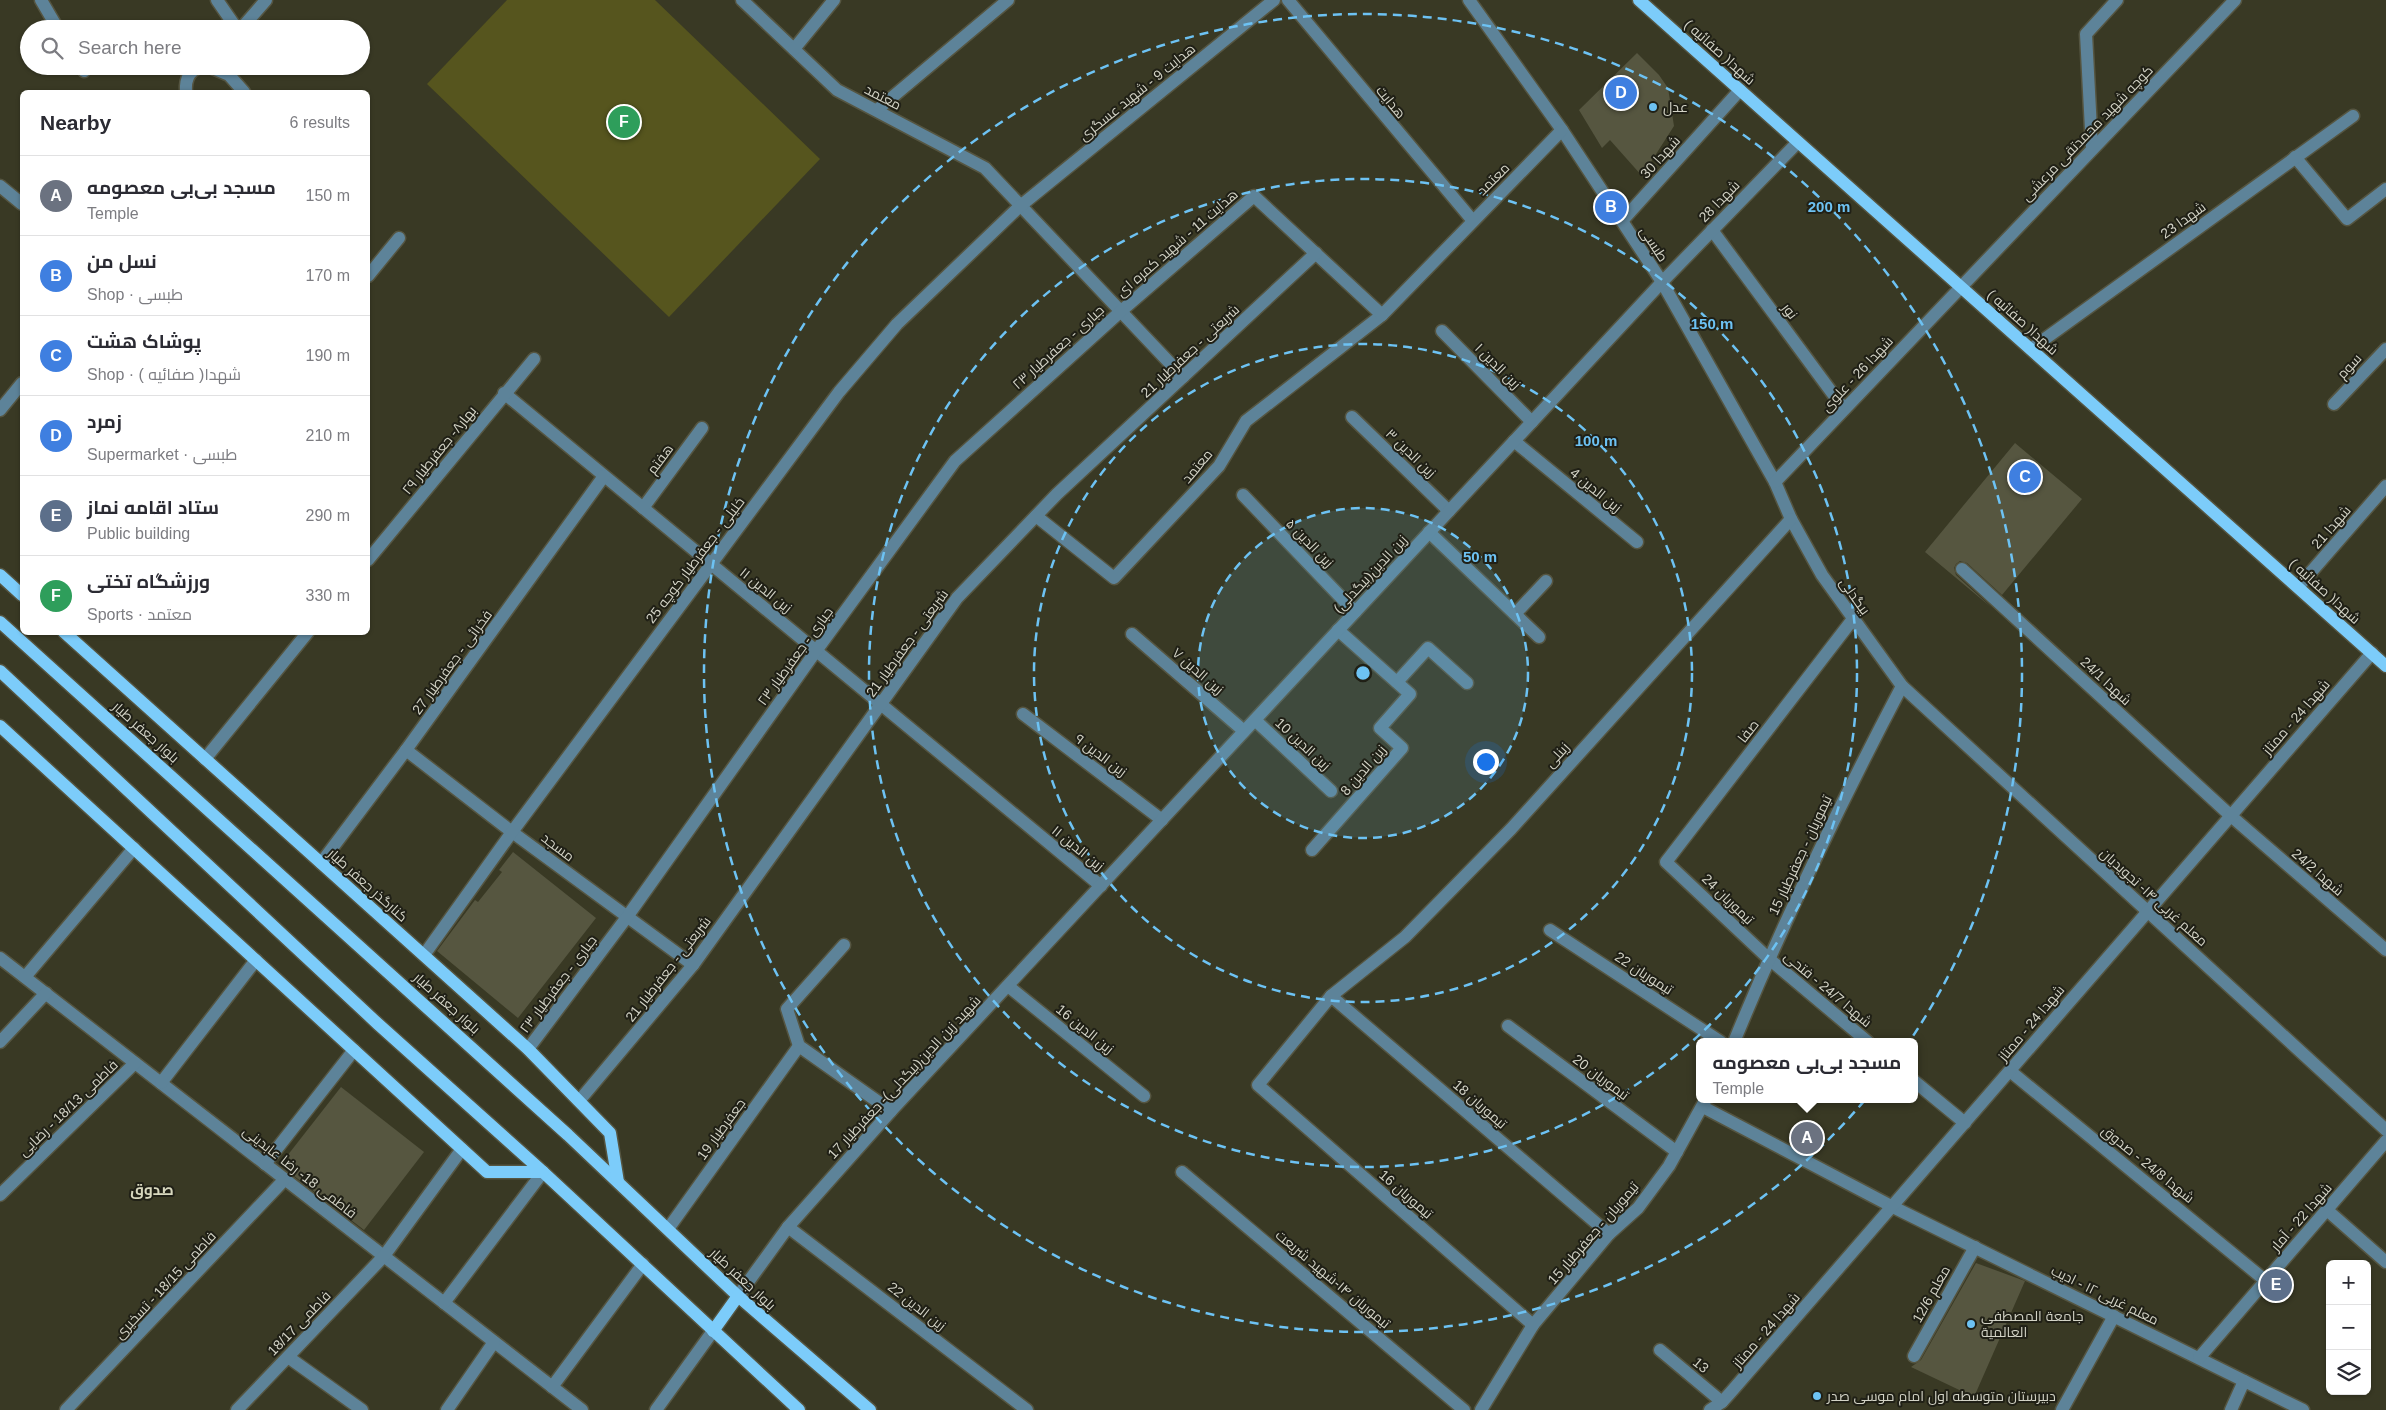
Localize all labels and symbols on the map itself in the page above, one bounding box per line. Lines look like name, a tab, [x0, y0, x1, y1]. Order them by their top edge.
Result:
street label: شهدا( صفائیه )	[1681, 16, 1759, 88]
street label: هدایت 9 - شهید عسگری	[1076, 40, 1198, 144]
street label: کوچه شهید محمدتقی مرعشی	[2018, 62, 2157, 205]
pin: D	[1605, 74, 1637, 112]
street label: معتمد	[862, 81, 904, 113]
street label: هدایت	[1373, 82, 1409, 122]
place label: عدل	[1663, 99, 1688, 116]
marker: عدل	[1647, 101, 1659, 113]
pin: F	[608, 103, 640, 141]
street label: شهدا 30	[1637, 132, 1683, 182]
street label: معتمد	[1474, 160, 1512, 198]
street label: شهدا 28	[1695, 177, 1743, 225]
street label: هدایت 11 - شهید کمره ای	[1113, 186, 1241, 300]
pin: B	[1595, 188, 1627, 226]
text: 200 m	[1808, 198, 1850, 215]
street label: شهدا 23	[2157, 198, 2209, 242]
street label: طبسی	[1637, 223, 1671, 265]
street label: شهدا( صفائیه )	[1984, 286, 2062, 358]
street label: نور	[1778, 299, 1801, 322]
street label: شریعتی - جعفرطیار 21	[1137, 301, 1243, 401]
street label: جباری - جعفرطیار ۲۳	[1009, 302, 1107, 392]
text: 150 m	[1691, 315, 1733, 332]
street label: شهدا 26 - علوی	[1818, 333, 1896, 415]
street label: زین الدین ۱	[1472, 340, 1524, 392]
street label: سوم	[2333, 350, 2366, 383]
street label: بهار۸- جعفرطیار ۲۹	[399, 403, 479, 497]
street label: زین الدین ۳	[1383, 425, 1439, 481]
text: 100 m	[1575, 432, 1617, 449]
street label: هفتم	[644, 441, 678, 478]
street label: معتمد	[1178, 446, 1216, 486]
pin: C	[2009, 458, 2041, 496]
street label: زین الدین 4	[1567, 464, 1625, 516]
street label: خلیلی - جعفرطیار کوچه 25	[642, 494, 749, 627]
street label: شهدا 21	[2308, 502, 2354, 552]
street label: زین الدین ۵	[1283, 515, 1337, 571]
street label: زین الدین(بیگدلی)	[1330, 532, 1410, 616]
text: 50 m	[1463, 548, 1497, 565]
street label: شهدا( صفائیه )	[2286, 555, 2364, 627]
street label: زین الدین ۱۱	[737, 564, 795, 616]
street label: بیگدلی	[1837, 574, 1873, 618]
street label: شریعتی - جعفرطیار 21	[863, 586, 951, 700]
street label: جباری - جعفرطیار ۲۳	[754, 604, 836, 708]
street label: فخرائی - جعفرطیار 27	[409, 607, 495, 717]
street label: زین الدین ۷	[1169, 645, 1227, 697]
street label: شهدا 24/1	[2077, 654, 2135, 708]
centre of rings	[1354, 664, 1372, 682]
street label: شهدا 24 - ممتاز	[2258, 676, 2333, 759]
street label: بلوار جعفر طیار	[109, 697, 182, 766]
street label: زین الدین 10	[1272, 715, 1334, 773]
street label: صفا	[1734, 716, 1762, 746]
street label: زین الدین ۹	[1072, 730, 1130, 780]
street label: زینلی	[1542, 739, 1572, 771]
street label: زین الدین 8	[1337, 742, 1389, 798]
your location	[1473, 749, 1499, 775]
street label: تیموریان - جعفرطیار 15	[1765, 792, 1835, 917]
street label: زین الدین ۱۱	[1049, 822, 1107, 874]
street label: مسجد	[538, 829, 578, 865]
street label: کنارگذر جعفر طیار	[324, 845, 411, 925]
street label: معلم غربی ۱۴- تجویدیان	[2096, 845, 2211, 951]
street label: شهدا 24/2	[2289, 845, 2347, 899]
street label: تیموریان 24	[1699, 870, 1757, 928]
street label: شریعتی - جعفرطیار 21	[622, 913, 714, 1025]
street label: جباری - جعفرطیار ۲۳	[516, 932, 600, 1036]
street label: تیموریان 22	[1612, 948, 1676, 998]
street label: شهدا 24/7 - فتحی	[1781, 948, 1875, 1030]
street label: بلوار جعفر طیار	[410, 968, 483, 1037]
street label: شهدا 24 - ممتاز	[1994, 982, 2067, 1065]
street label: شهید زین الدین(بیگدلی)- جعفرطیار 17	[824, 992, 984, 1162]
street label: زین الدین 16	[1053, 1001, 1117, 1057]
street label: تیموریان 20	[1570, 1051, 1632, 1103]
street label: فاطمی 18/13 - رضایی	[15, 1057, 121, 1159]
street label: تیموریان 18	[1450, 1076, 1510, 1132]
street label: جعفرطیار 19	[693, 1095, 749, 1163]
pin: A	[1791, 1119, 1823, 1157]
street label: شهدا 24/8 - صدوق	[2098, 1122, 2197, 1207]
street label: فاطمی 18- رضا عابدینی	[240, 1123, 360, 1221]
street label: تیموریان 16	[1376, 1166, 1436, 1222]
street label: تیموریان - جعفرطیار 15	[1544, 1178, 1642, 1287]
street label: شهدا 22 - آمار	[2267, 1180, 2335, 1255]
district label: صدوق	[130, 1181, 174, 1199]
street label: تیموریان ۱۴-شهید شریعت	[1273, 1226, 1394, 1332]
street label: فاطمی 18/15 - تسخیری	[111, 1228, 219, 1342]
street label: بلوار جعفر طیار	[706, 1244, 779, 1313]
street label: معلم غربی ۱۲ - ادیب	[2048, 1262, 2161, 1330]
street label: معلم 12/6	[1909, 1263, 1955, 1326]
pin: E	[2260, 1266, 2292, 1304]
street label: زین الدین 22	[885, 1278, 949, 1334]
street label: فاطمی 18/17	[264, 1287, 334, 1359]
street label: شهدا 24 - ممتاز	[1728, 1289, 1803, 1372]
place label: جامعة المصطفی العالمیة	[1981, 1308, 2084, 1340]
marker: جامعة المصطفی العالمیة	[1965, 1318, 1977, 1330]
street label: 13	[1690, 1354, 1712, 1376]
place label: دبیرستان متوسطه اول امام موسی صدر	[1826, 1388, 2056, 1406]
marker: دبیرستان متوسطه اول امام موسی صدر	[1811, 1390, 1823, 1402]

